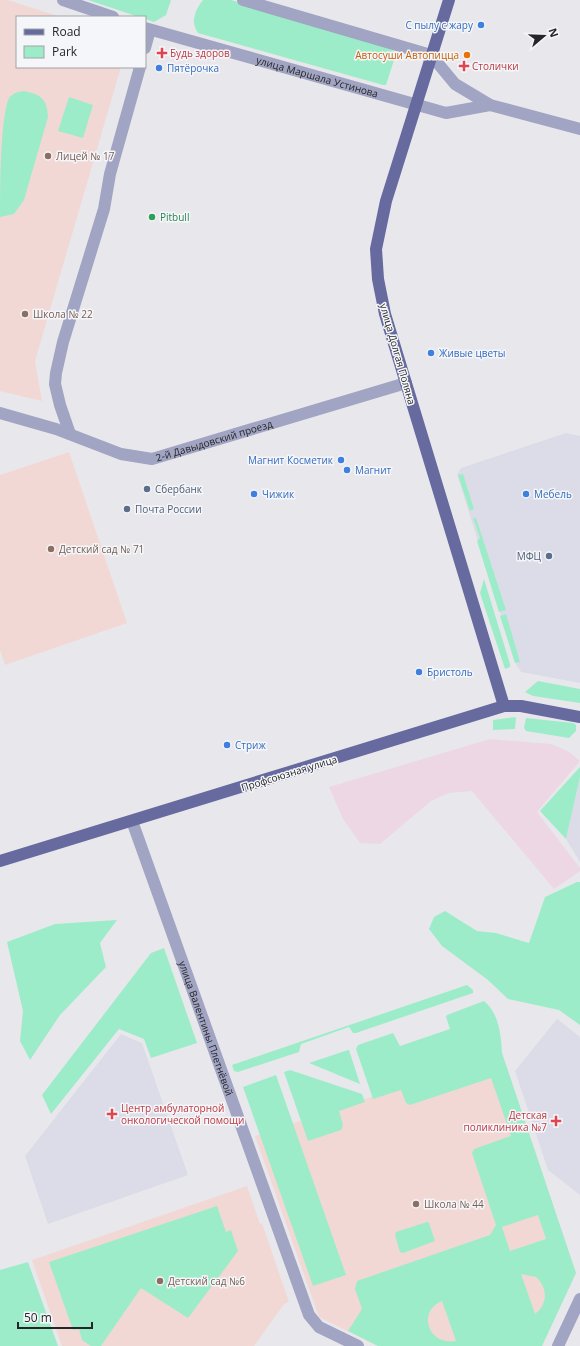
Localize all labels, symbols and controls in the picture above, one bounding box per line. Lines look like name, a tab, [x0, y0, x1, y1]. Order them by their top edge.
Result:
legend	[16, 16, 146, 68]
north arrow	[524, 16, 564, 56]
place label: C пылу с жару	[405, 18, 474, 32]
marker: C пылу с жару	[476, 20, 486, 30]
text: Road	[52, 23, 81, 40]
text: N	[545, 26, 562, 39]
text: Park	[52, 43, 78, 60]
place label: Будь здоров	[170, 46, 230, 60]
marker: Будь здоров	[157, 48, 167, 58]
place label: Автосуши Автопицца	[355, 48, 459, 62]
marker: Автосуши Автопицца	[462, 50, 472, 60]
street label: улица Маршала Устинова	[255, 53, 380, 101]
place label: Столички	[472, 59, 519, 73]
place label: Пятёрочка	[167, 61, 219, 75]
marker: Столички	[459, 61, 469, 71]
marker: Пятёрочка	[154, 63, 164, 73]
place label: Лицей № 17	[56, 149, 115, 163]
marker: Лицей № 17	[43, 151, 53, 161]
place label: Pitbull	[160, 210, 189, 224]
marker: Pitbull	[147, 212, 157, 222]
street label: улица Долгая Поляна	[377, 302, 419, 406]
place label: Школа № 22	[33, 307, 93, 321]
marker: Школа № 22	[20, 309, 30, 319]
place label: Живые цветы	[439, 346, 505, 360]
marker: Живые цветы	[426, 348, 436, 358]
street label: 2-й Давыдовский проезд	[154, 416, 274, 465]
place label: Магнит Косметик	[248, 453, 334, 467]
marker: Магнит Косметик	[336, 455, 346, 465]
place label: Магнит	[355, 463, 392, 477]
marker: Магнит	[342, 465, 352, 475]
place label: Сбербанк	[155, 482, 203, 496]
marker: Сбербанк	[142, 484, 152, 494]
place label: Чижик	[262, 487, 295, 501]
place label: Мебель	[534, 487, 572, 501]
marker: Чижик	[249, 489, 259, 499]
marker: Мебель	[521, 489, 531, 499]
place label: Почта России	[135, 502, 202, 516]
marker: Почта России	[122, 504, 132, 514]
place label: Детский сад № 71	[59, 542, 144, 556]
marker: Детский сад № 71	[46, 544, 56, 554]
place label: МФЦ	[517, 549, 542, 563]
marker: МФЦ	[544, 551, 554, 561]
place label: Бристоль	[427, 665, 473, 679]
marker: Бристоль	[414, 667, 424, 677]
place label: Стриж	[235, 738, 266, 752]
marker: Стриж	[222, 740, 232, 750]
street label: Профсоюзная улица	[239, 752, 339, 794]
street label: улица Валентины Плетнёвой	[176, 959, 237, 1097]
place label: Центр амбулаторной онкологической помощи	[121, 1101, 244, 1127]
marker: Центр амбулаторной онкологической помощи	[106, 1108, 118, 1120]
place label: Детская поликлиника №7	[464, 1108, 547, 1134]
marker: Детская поликлиника №7	[550, 1115, 562, 1127]
place label: Школа № 44	[424, 1197, 484, 1211]
marker: Школа № 44	[411, 1199, 421, 1209]
place label: Детский сад №6	[168, 1274, 245, 1288]
marker: Детский сад №6	[155, 1276, 165, 1286]
scale bar	[18, 1304, 92, 1330]
text: 50 m	[24, 1309, 52, 1326]

